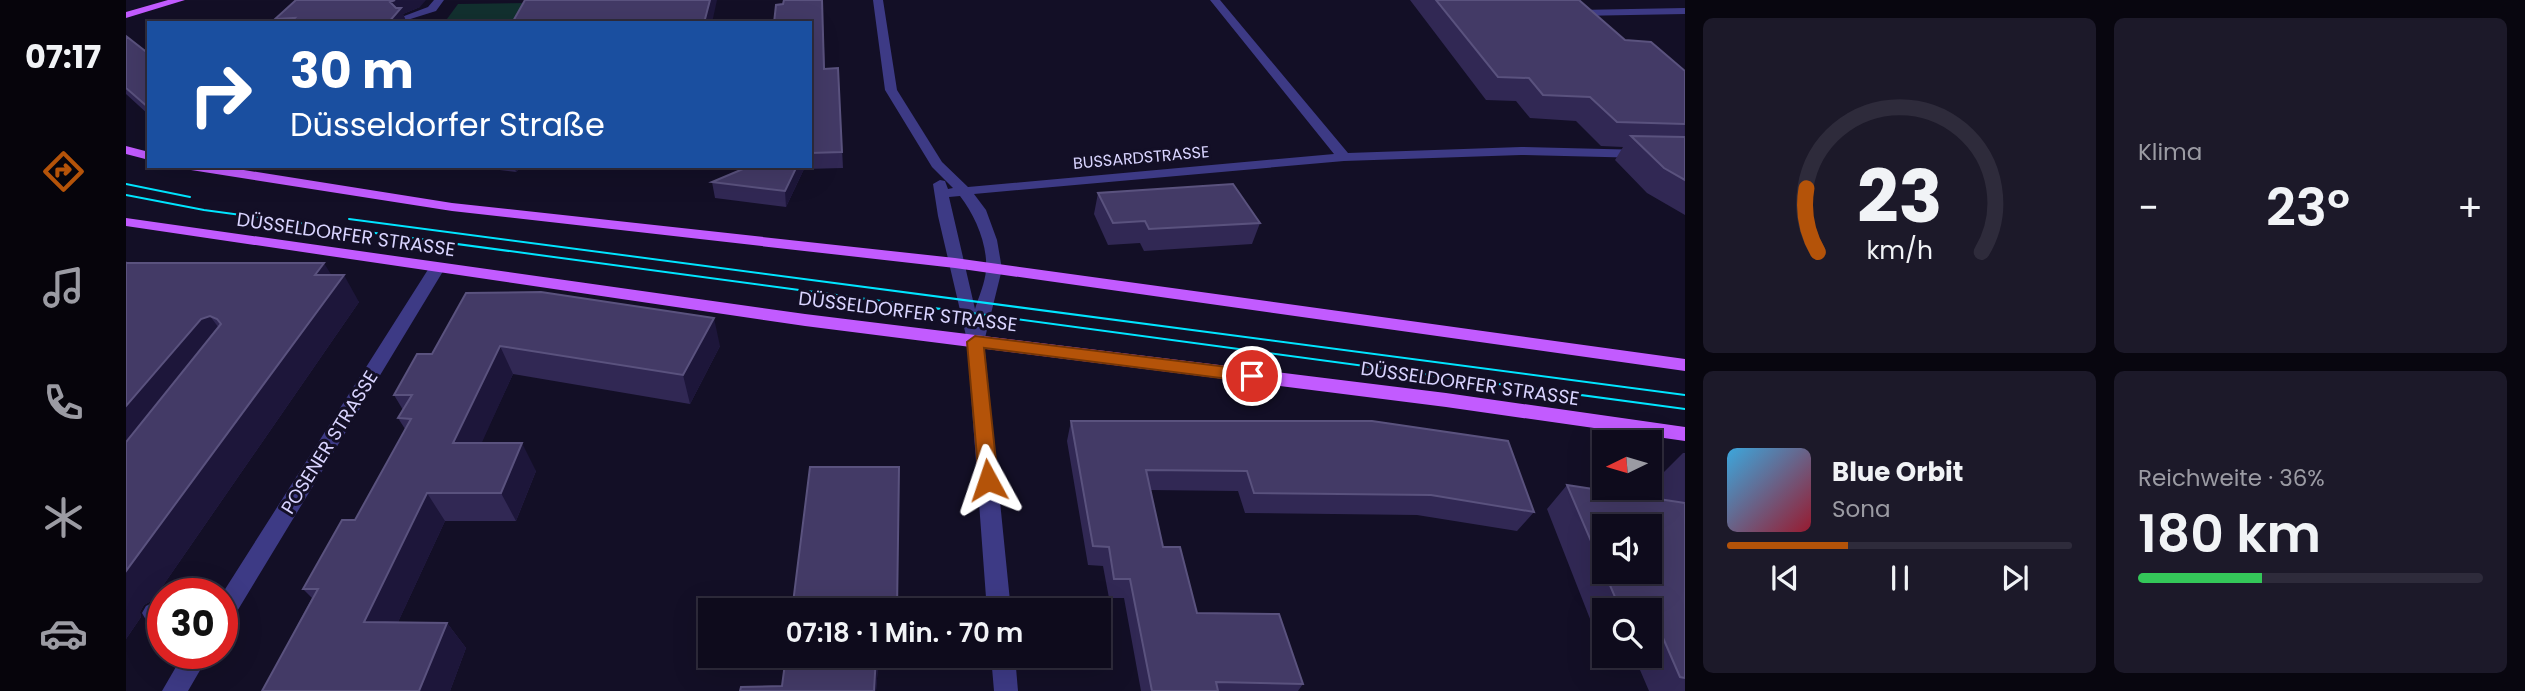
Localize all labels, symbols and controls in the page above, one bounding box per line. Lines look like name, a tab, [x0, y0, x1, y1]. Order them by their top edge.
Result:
text: 07:17	[25, 34, 101, 79]
text: 30 m	[290, 37, 414, 105]
icon: right	[175, 49, 266, 140]
text: Düsseldorfer Straße	[290, 102, 605, 147]
text: Klima	[2138, 136, 2202, 168]
street label: BUSSARDSTRASSE	[1072, 140, 1210, 175]
text: 23	[1857, 146, 1942, 247]
icon: directions	[39, 147, 88, 196]
text: 23°	[2266, 171, 2350, 244]
text: −	[2138, 181, 2159, 234]
text: +	[2457, 181, 2483, 234]
street label: DÜSSELDORFER STRASSE	[235, 206, 457, 263]
text: km/h	[1866, 232, 1933, 267]
icon: music	[39, 263, 88, 312]
street label: DÜSSELDORFER STRASSE	[797, 285, 1019, 338]
pin	[1222, 346, 1282, 406]
street label: DÜSSELDORFER STRASSE	[1359, 355, 1581, 412]
icon: arrive	[1233, 357, 1271, 395]
street label: POSENER STRASSE	[274, 365, 384, 519]
icon: phone	[39, 378, 88, 427]
north arrow	[1592, 430, 1662, 500]
map controls	[1592, 430, 1662, 668]
position arrow	[951, 443, 1025, 517]
text: Blue Orbit	[1832, 454, 1963, 490]
text: Reichweite · 36%	[2138, 462, 2325, 494]
icon: climate	[39, 493, 88, 542]
text: Sona	[1832, 493, 1891, 525]
text: 180 km	[2138, 497, 2321, 570]
button: sound	[1592, 514, 1662, 584]
icon: previous	[1766, 559, 1804, 597]
icon: pause	[1881, 559, 1919, 597]
icon: next	[1996, 559, 2034, 597]
speed limit sign: 30	[147, 578, 238, 669]
button: search	[1592, 598, 1662, 668]
icon: car	[39, 609, 88, 658]
text: 07:18 · 1 Min. · 70 m	[786, 615, 1023, 651]

